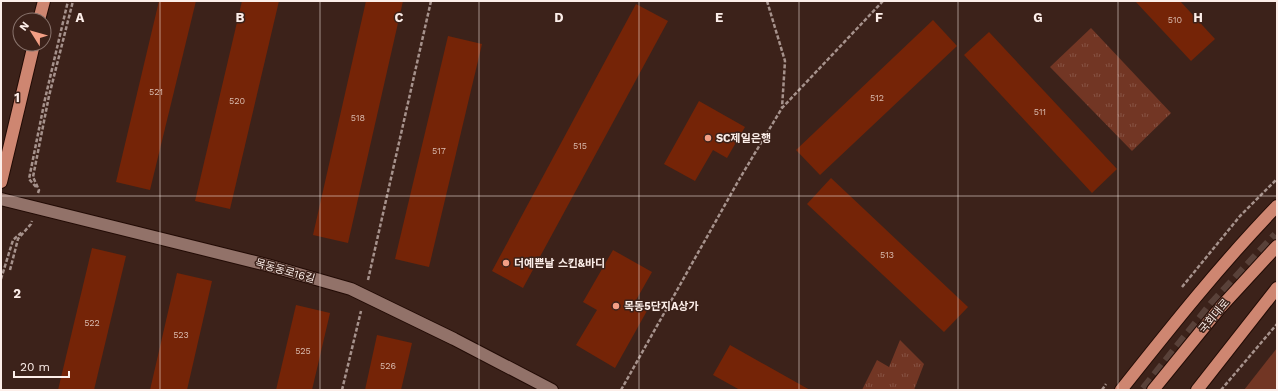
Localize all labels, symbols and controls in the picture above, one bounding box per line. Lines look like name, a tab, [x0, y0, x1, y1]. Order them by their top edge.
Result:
text: A	[76, 10, 85, 25]
text: B	[236, 10, 245, 25]
text: C	[395, 10, 404, 25]
text: D	[554, 10, 564, 25]
text: E	[715, 10, 723, 25]
text: F	[875, 10, 883, 25]
text: G	[1033, 10, 1043, 25]
text: H	[1193, 10, 1203, 25]
north arrow	[12, 12, 52, 52]
house number: 510	[1168, 15, 1183, 25]
text: N	[17, 19, 32, 33]
house number: 521	[149, 87, 163, 97]
text: 1	[14, 90, 20, 105]
house number: 512	[870, 93, 884, 103]
house number: 520	[229, 96, 245, 106]
house number: 511	[1034, 107, 1046, 117]
house number: 518	[351, 113, 365, 123]
place label: SC제일은행	[716, 132, 771, 145]
marker: SC제일은행	[703, 133, 713, 143]
house number: 515	[573, 141, 587, 151]
house number: 517	[432, 146, 446, 156]
house number: 513	[880, 250, 894, 260]
street label: 목동동로16길	[254, 256, 316, 286]
place label: 더예쁜날 스킨&바디	[514, 257, 605, 270]
marker: 더예쁜날 스킨&바디	[501, 258, 511, 268]
text: 2	[13, 286, 21, 301]
street label: 국회대로	[1196, 296, 1232, 336]
place label: 목동5단지A상가	[624, 300, 699, 313]
marker: 목동5단지A상가	[611, 301, 621, 311]
house number: 522	[84, 318, 100, 328]
house number: 523	[173, 330, 189, 340]
house number: 525	[295, 346, 311, 356]
scale bar	[14, 353, 69, 379]
text: 20 m	[20, 360, 50, 374]
house number: 526	[380, 361, 396, 371]

